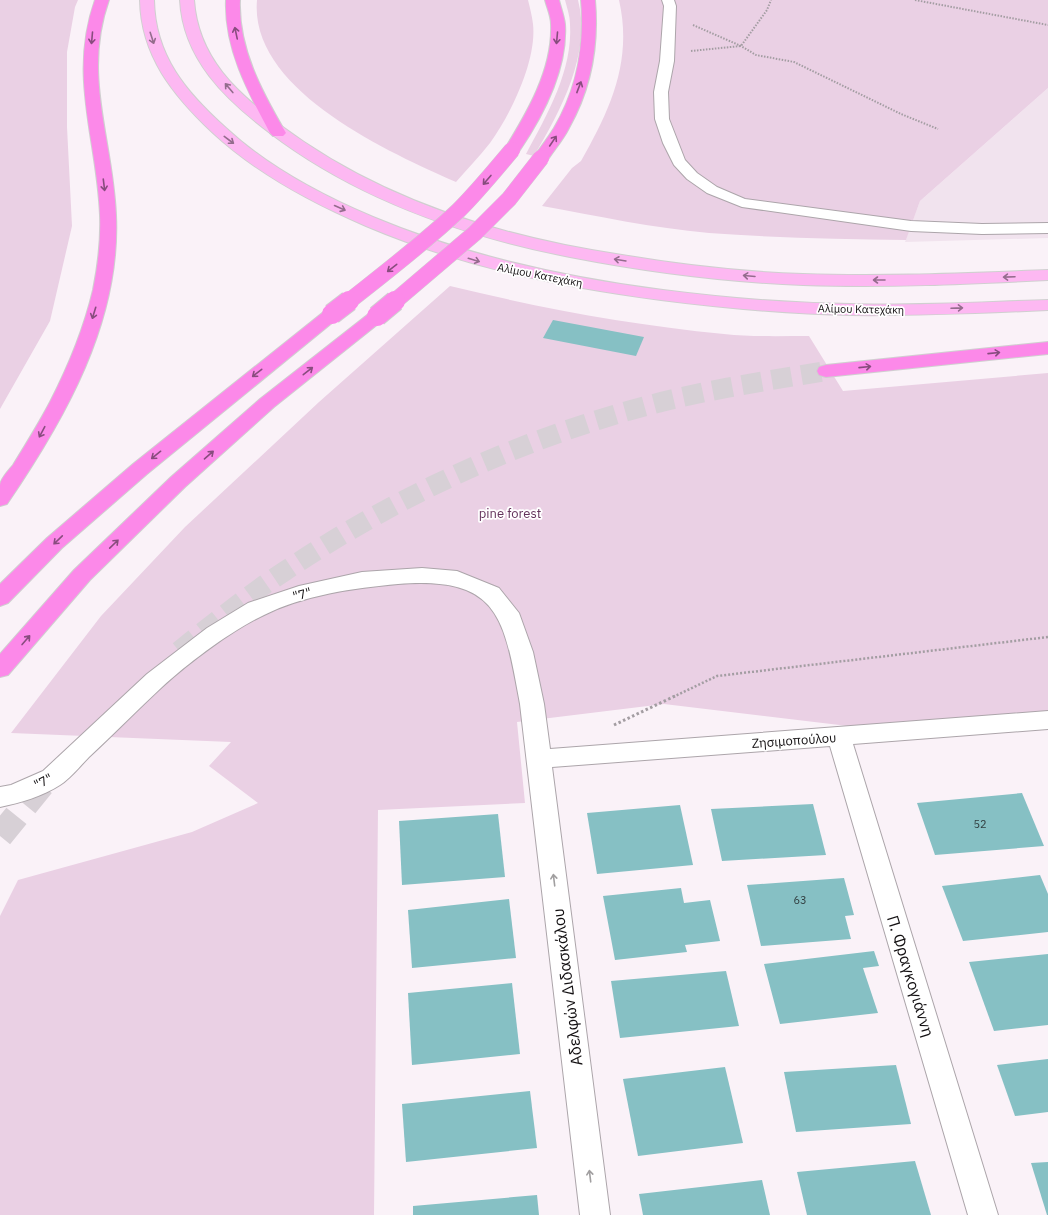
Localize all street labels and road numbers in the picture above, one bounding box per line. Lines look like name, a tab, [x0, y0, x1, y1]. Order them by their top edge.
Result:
street label: Αλίμου Κατεχάκη	[496, 260, 584, 290]
street label: Αλίμου Κατεχάκη	[818, 301, 904, 317]
street label: "7"	[291, 584, 313, 605]
street label: Ζησιμοπούλου	[751, 729, 837, 752]
street label: "7"	[31, 770, 55, 793]
street label: Αδελφών Διδασκάλου	[547, 907, 587, 1067]
street label: Π. Φραγκογιάννη	[883, 913, 939, 1039]

